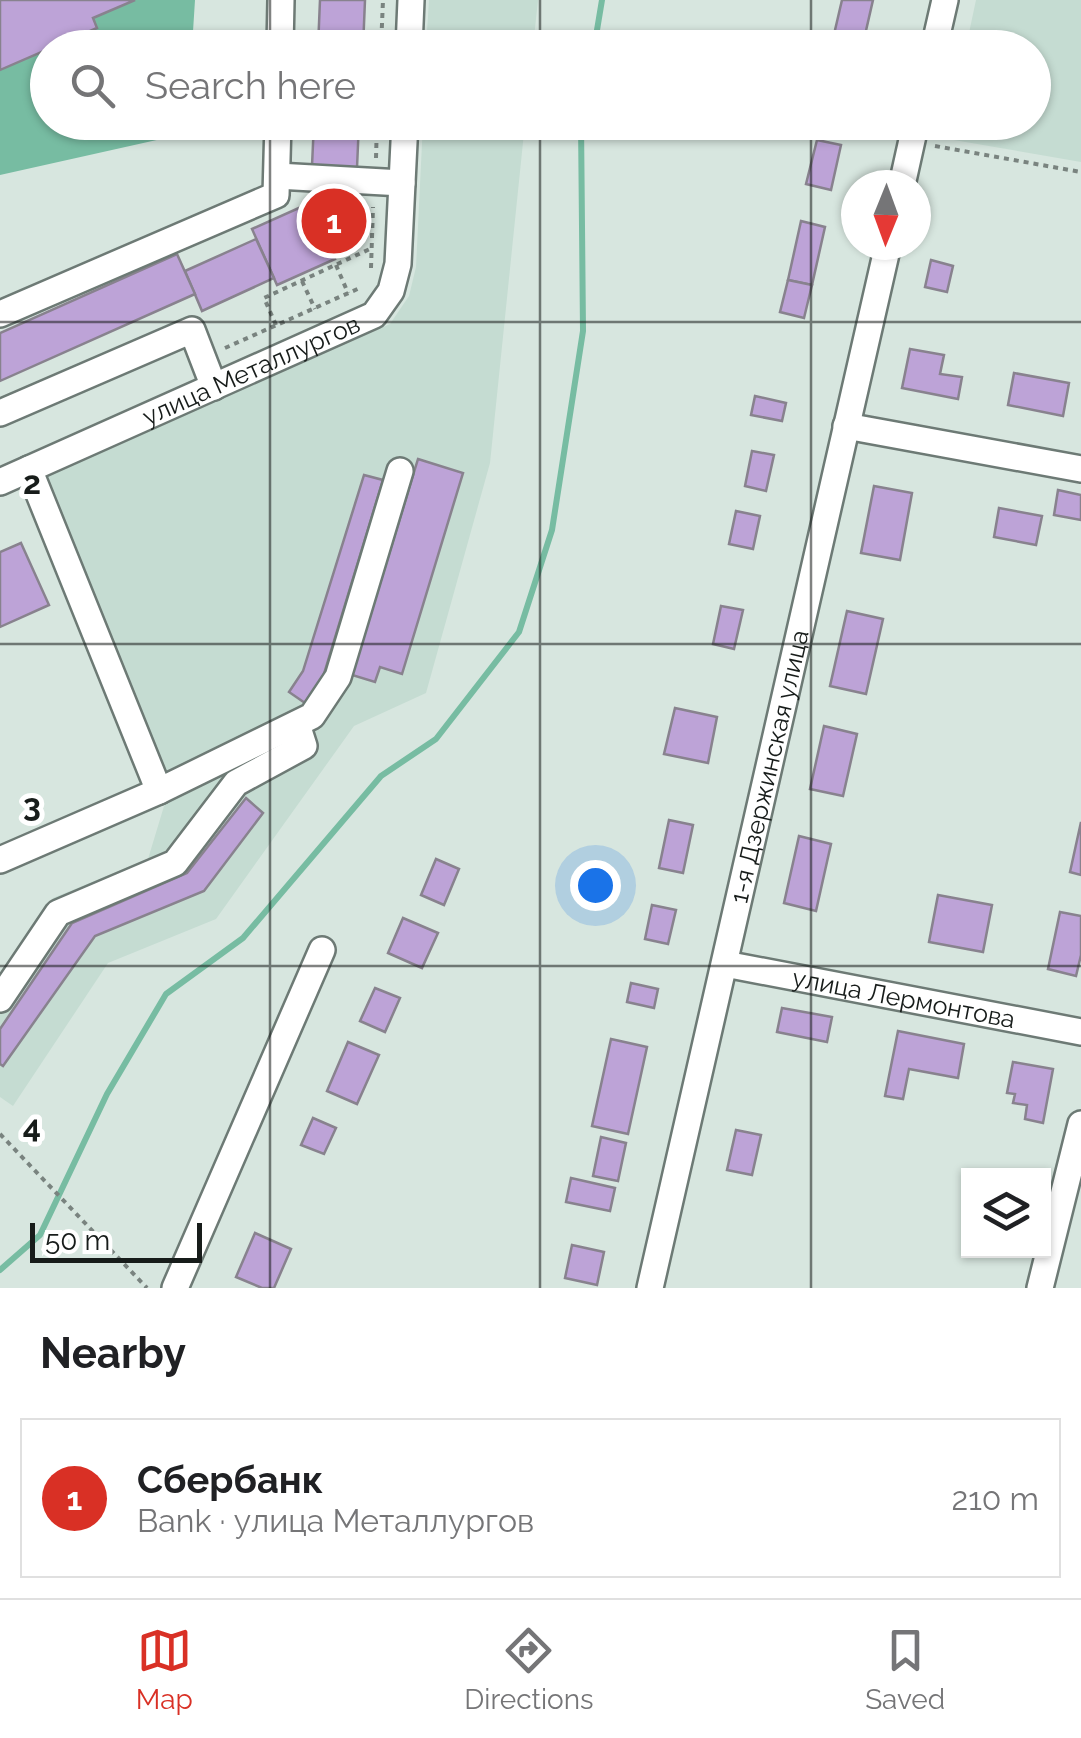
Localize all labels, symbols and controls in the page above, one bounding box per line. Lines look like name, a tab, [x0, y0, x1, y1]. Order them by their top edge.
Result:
search box	[30, 30, 1051, 140]
icon: search	[65, 58, 120, 113]
text: Search here	[145, 63, 356, 108]
north arrow	[841, 170, 931, 260]
pin: 1	[302, 184, 366, 258]
street label: улица Металлургов	[138, 308, 364, 431]
text: 2	[23, 464, 41, 501]
street label: 1-я Дзержинская улица	[723, 627, 815, 906]
text: 3	[23, 786, 41, 823]
your location	[570, 860, 621, 911]
street label: улица Лермонтова	[790, 962, 1018, 1034]
text: 4	[23, 1108, 41, 1145]
map controls	[961, 1168, 1051, 1258]
button: layers	[961, 1168, 1051, 1258]
scale bar	[30, 1218, 202, 1262]
text: 50 m	[45, 1224, 110, 1257]
text: Nearby	[40, 1329, 186, 1378]
text: Сбербанк	[137, 1457, 323, 1502]
text: 1	[67, 1480, 82, 1517]
text: 210 m	[951, 1480, 1039, 1517]
text: Bank · улица Металлургов	[137, 1502, 534, 1539]
tab: Map	[136, 1623, 193, 1716]
tab: Directions	[464, 1623, 594, 1716]
tab: Saved	[865, 1623, 945, 1716]

